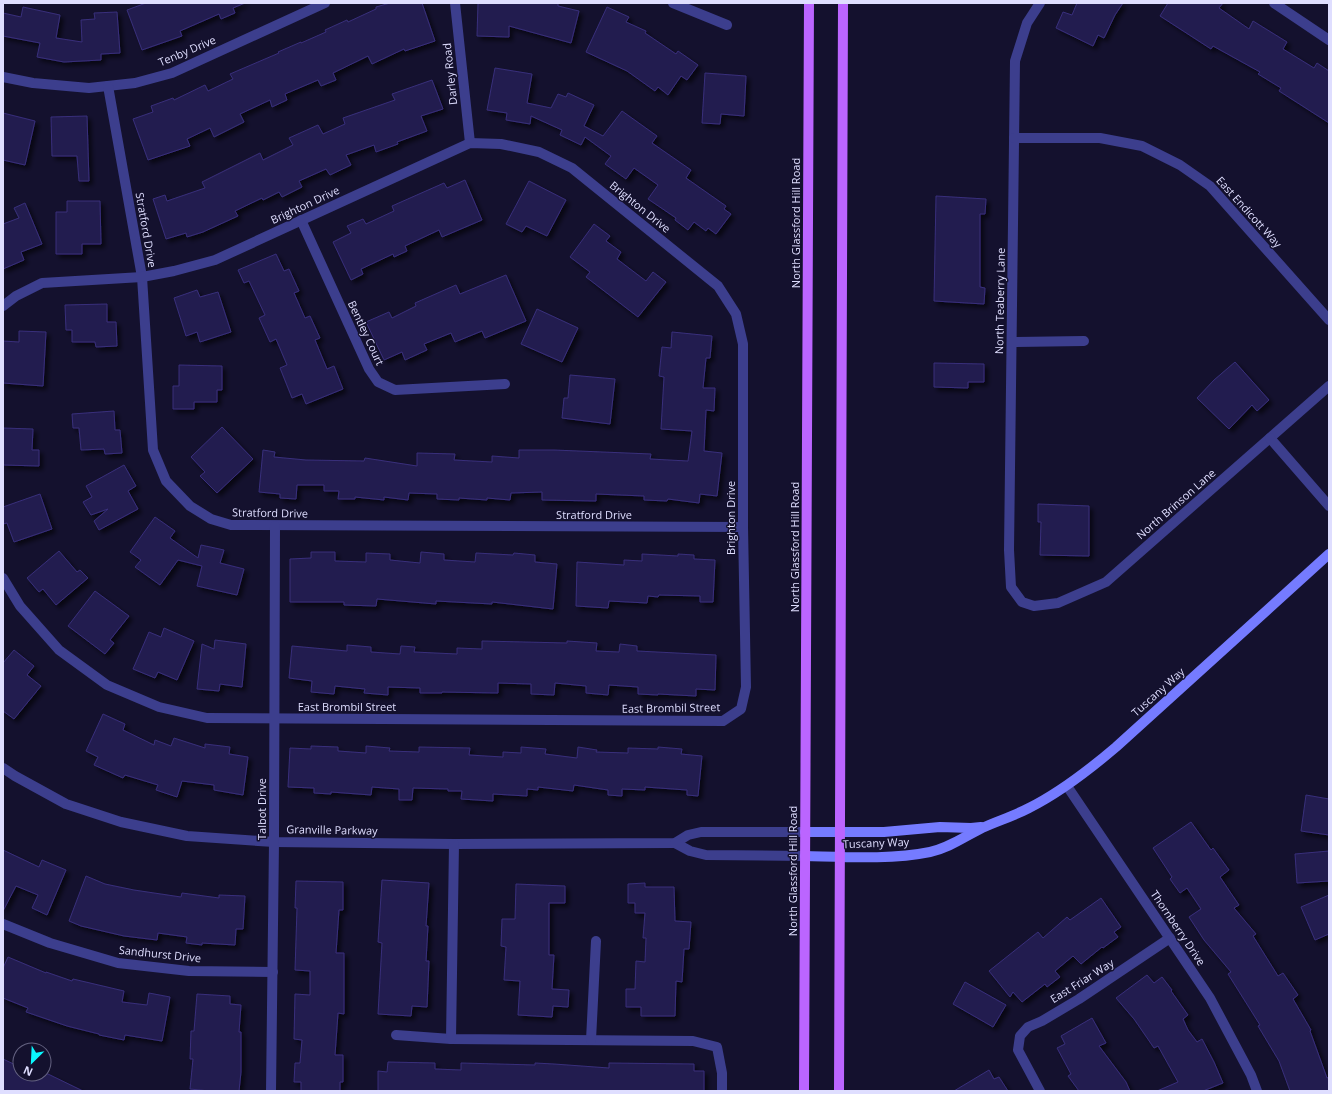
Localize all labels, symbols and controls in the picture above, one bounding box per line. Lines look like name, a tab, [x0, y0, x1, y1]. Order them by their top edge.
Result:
street label: Tenby Drive	[156, 32, 218, 69]
street label: Darley Road	[439, 42, 460, 106]
street label: North Glassford Hill Road	[788, 158, 803, 288]
street label: East Endicott Way	[1213, 173, 1286, 251]
street label: Brighton Drive	[607, 177, 674, 236]
street label: Brighton Drive	[268, 182, 342, 227]
street label: Stratford Drive	[133, 191, 160, 269]
street label: North Teaberry Lane	[991, 248, 1008, 354]
street label: Bentley Court	[345, 298, 388, 368]
street label: North Brinson Lane	[1133, 465, 1218, 542]
street label: Brighton Drive	[723, 481, 738, 555]
street label: North Glassford Hill Road	[787, 482, 802, 612]
street label: Stratford Drive	[232, 504, 308, 521]
street label: Stratford Drive	[556, 507, 632, 522]
street label: Tuscany Way	[1128, 664, 1188, 719]
street label: East Brombil Street	[298, 699, 396, 714]
street label: East Brombil Street	[622, 699, 720, 716]
street label: Talbot Drive	[254, 778, 269, 840]
street label: North Glassford Hill Road	[785, 806, 800, 936]
street label: Granville Parkway	[286, 821, 378, 838]
street label: Tuscany Way	[843, 834, 910, 851]
street label: Thornberry Drive	[1148, 887, 1209, 968]
street label: Sandhurst Drive	[118, 942, 202, 965]
street label: East Friar Way	[1047, 955, 1117, 1006]
north arrow	[12, 1042, 52, 1082]
text: N	[21, 1063, 35, 1080]

